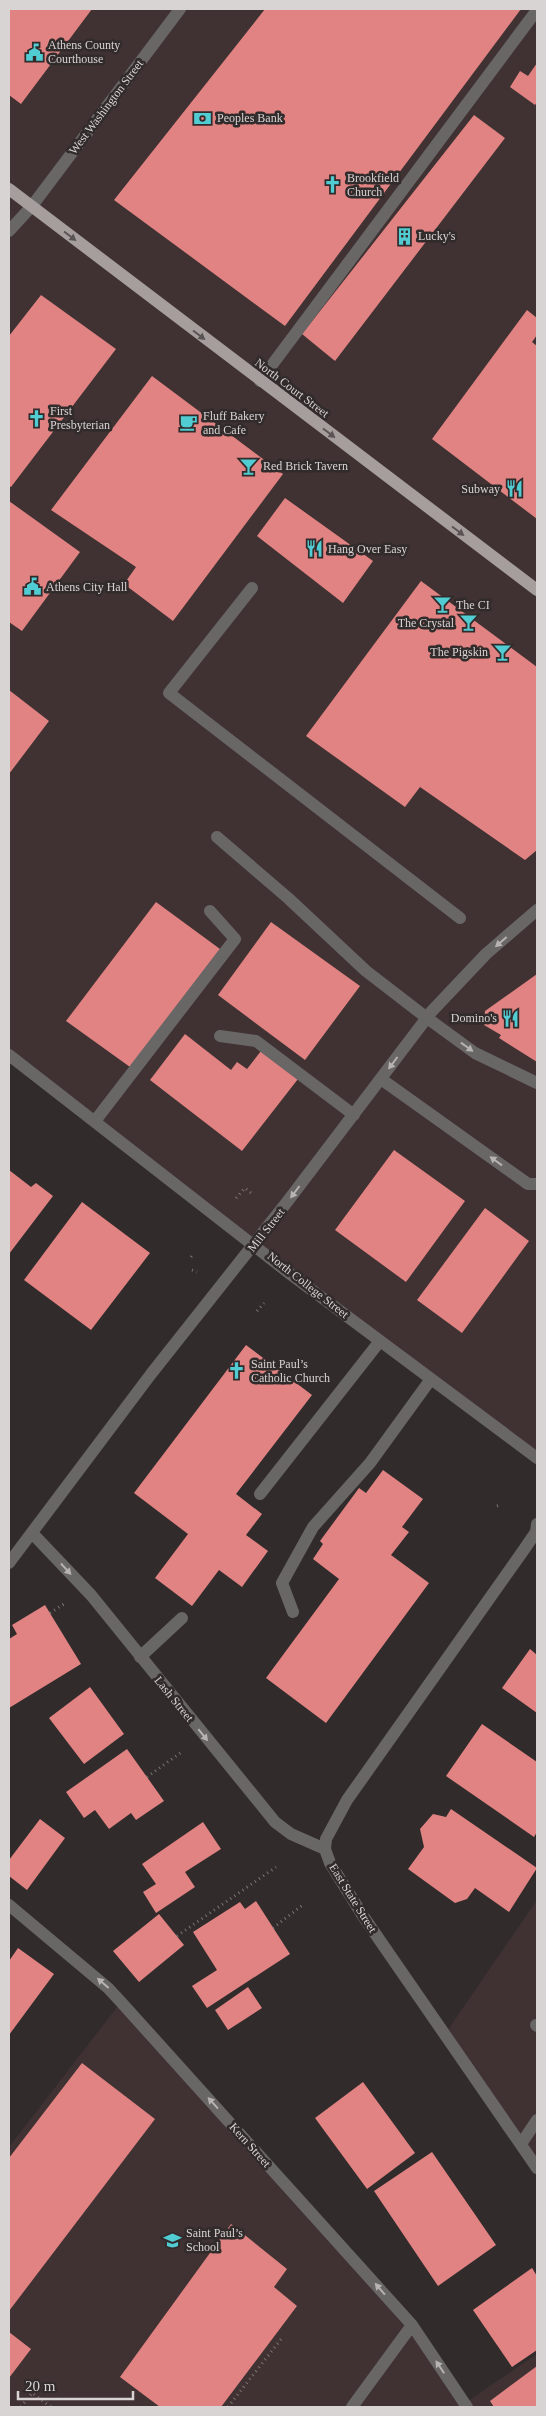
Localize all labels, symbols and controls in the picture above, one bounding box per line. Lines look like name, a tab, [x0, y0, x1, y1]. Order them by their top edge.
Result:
place label: Athens County Courthouse	[48, 38, 120, 66]
public building icon: Athens County Courthouse	[24, 42, 44, 62]
street label: West Washington Street	[66, 57, 146, 157]
bank icon: Peoples Bank	[193, 108, 213, 128]
place label: Peoples Bank	[217, 111, 283, 125]
place label: Brookfield Church	[347, 171, 399, 199]
church icon: Brookfield Church	[323, 175, 343, 195]
building icon: Lucky's	[394, 226, 414, 246]
place label: Lucky's	[418, 229, 456, 243]
one-way arrow	[63, 231, 77, 241]
one-way arrow	[192, 329, 205, 340]
street label: North Court Street	[252, 356, 332, 421]
place label: First Presbyterian	[50, 404, 110, 432]
church icon: First Presbyterian	[26, 408, 46, 428]
place label: Fluff Bakery and Cafe	[203, 409, 264, 437]
cafe icon: Fluff Bakery and Cafe	[179, 413, 199, 433]
one-way arrow	[322, 427, 335, 438]
bar icon: Red Brick Tavern	[239, 456, 259, 476]
place label: Red Brick Tavern	[263, 459, 348, 473]
restaurant icon: Subway	[504, 479, 524, 499]
place label: Subway	[461, 482, 500, 496]
one-way arrow	[451, 526, 465, 536]
restaurant icon: Hang Over Easy	[304, 539, 324, 559]
place label: Hang Over Easy	[328, 542, 407, 556]
public building icon: Athens City Hall	[22, 577, 42, 597]
place label: Athens City Hall	[46, 580, 128, 594]
bar icon: The CI	[432, 595, 452, 615]
place label: The CI	[456, 598, 490, 612]
bar icon: The Crystal	[458, 613, 478, 633]
place label: The Crystal	[398, 616, 455, 630]
bar icon: The Pigskin	[492, 642, 512, 662]
place label: The Pigskin	[430, 645, 488, 659]
one-way arrow	[494, 936, 507, 947]
restaurant icon: Domino's	[501, 1008, 521, 1028]
place label: Domino's	[451, 1011, 497, 1025]
one-way arrow	[460, 1042, 473, 1052]
one-way arrow	[388, 1056, 398, 1070]
one-way arrow	[489, 1156, 503, 1166]
one-way arrow	[289, 1185, 300, 1198]
street label: Mill Street	[245, 1205, 288, 1255]
street label: North College Street	[265, 1249, 352, 1321]
place label: Saint Paul’s Catholic Church	[251, 1357, 330, 1385]
church icon: Saint Paul’s Catholic Church	[227, 1361, 247, 1381]
one-way arrow	[60, 1563, 72, 1575]
street label: Lash Street	[151, 1673, 197, 1725]
one-way arrow	[198, 1728, 209, 1741]
street label: East State Street	[326, 1861, 380, 1936]
one-way arrow	[96, 1978, 109, 1989]
one-way arrow	[207, 2097, 219, 2109]
street label: Kern Street	[226, 2120, 274, 2171]
place label: Saint Paul’s School	[186, 2226, 243, 2254]
school or university icon: Saint Paul’s School	[162, 2230, 182, 2250]
one-way arrow	[374, 2282, 385, 2295]
one-way arrow	[435, 2360, 445, 2374]
scale bar	[18, 2368, 132, 2400]
text: 20 m	[25, 2378, 56, 2394]

